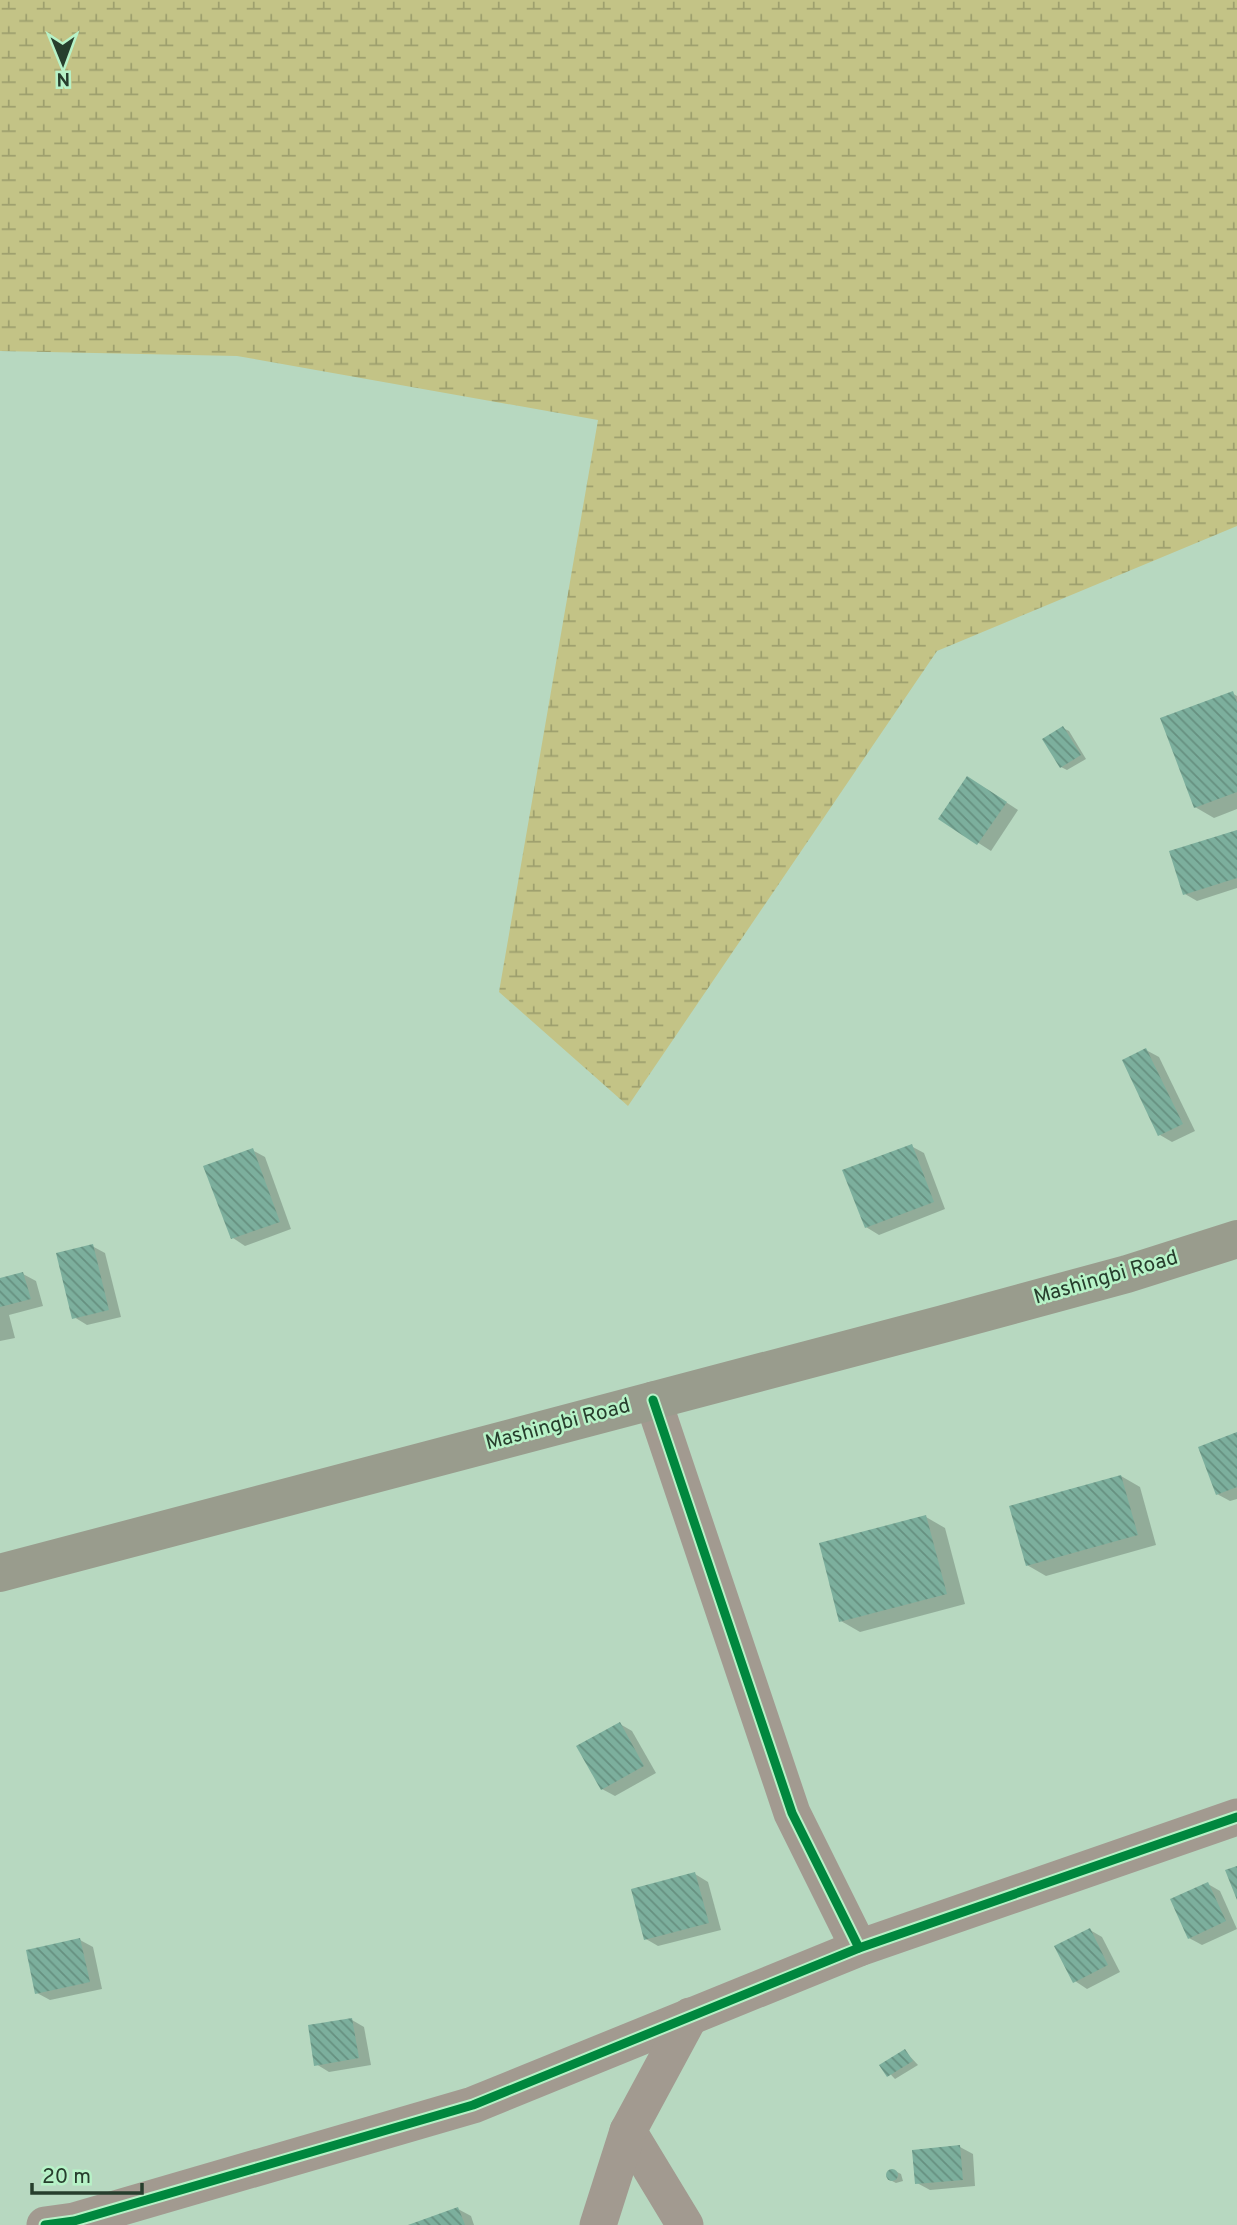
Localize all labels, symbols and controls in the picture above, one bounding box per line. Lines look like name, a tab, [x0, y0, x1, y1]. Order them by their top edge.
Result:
north arrow	[28, 28, 98, 98]
text: N	[56, 66, 70, 90]
street label: Mashingbi Road	[1031, 1244, 1181, 1312]
street label: Mashingbi Road	[483, 1393, 633, 1457]
scale bar	[32, 2152, 142, 2196]
text: 20 m	[42, 2164, 91, 2191]

